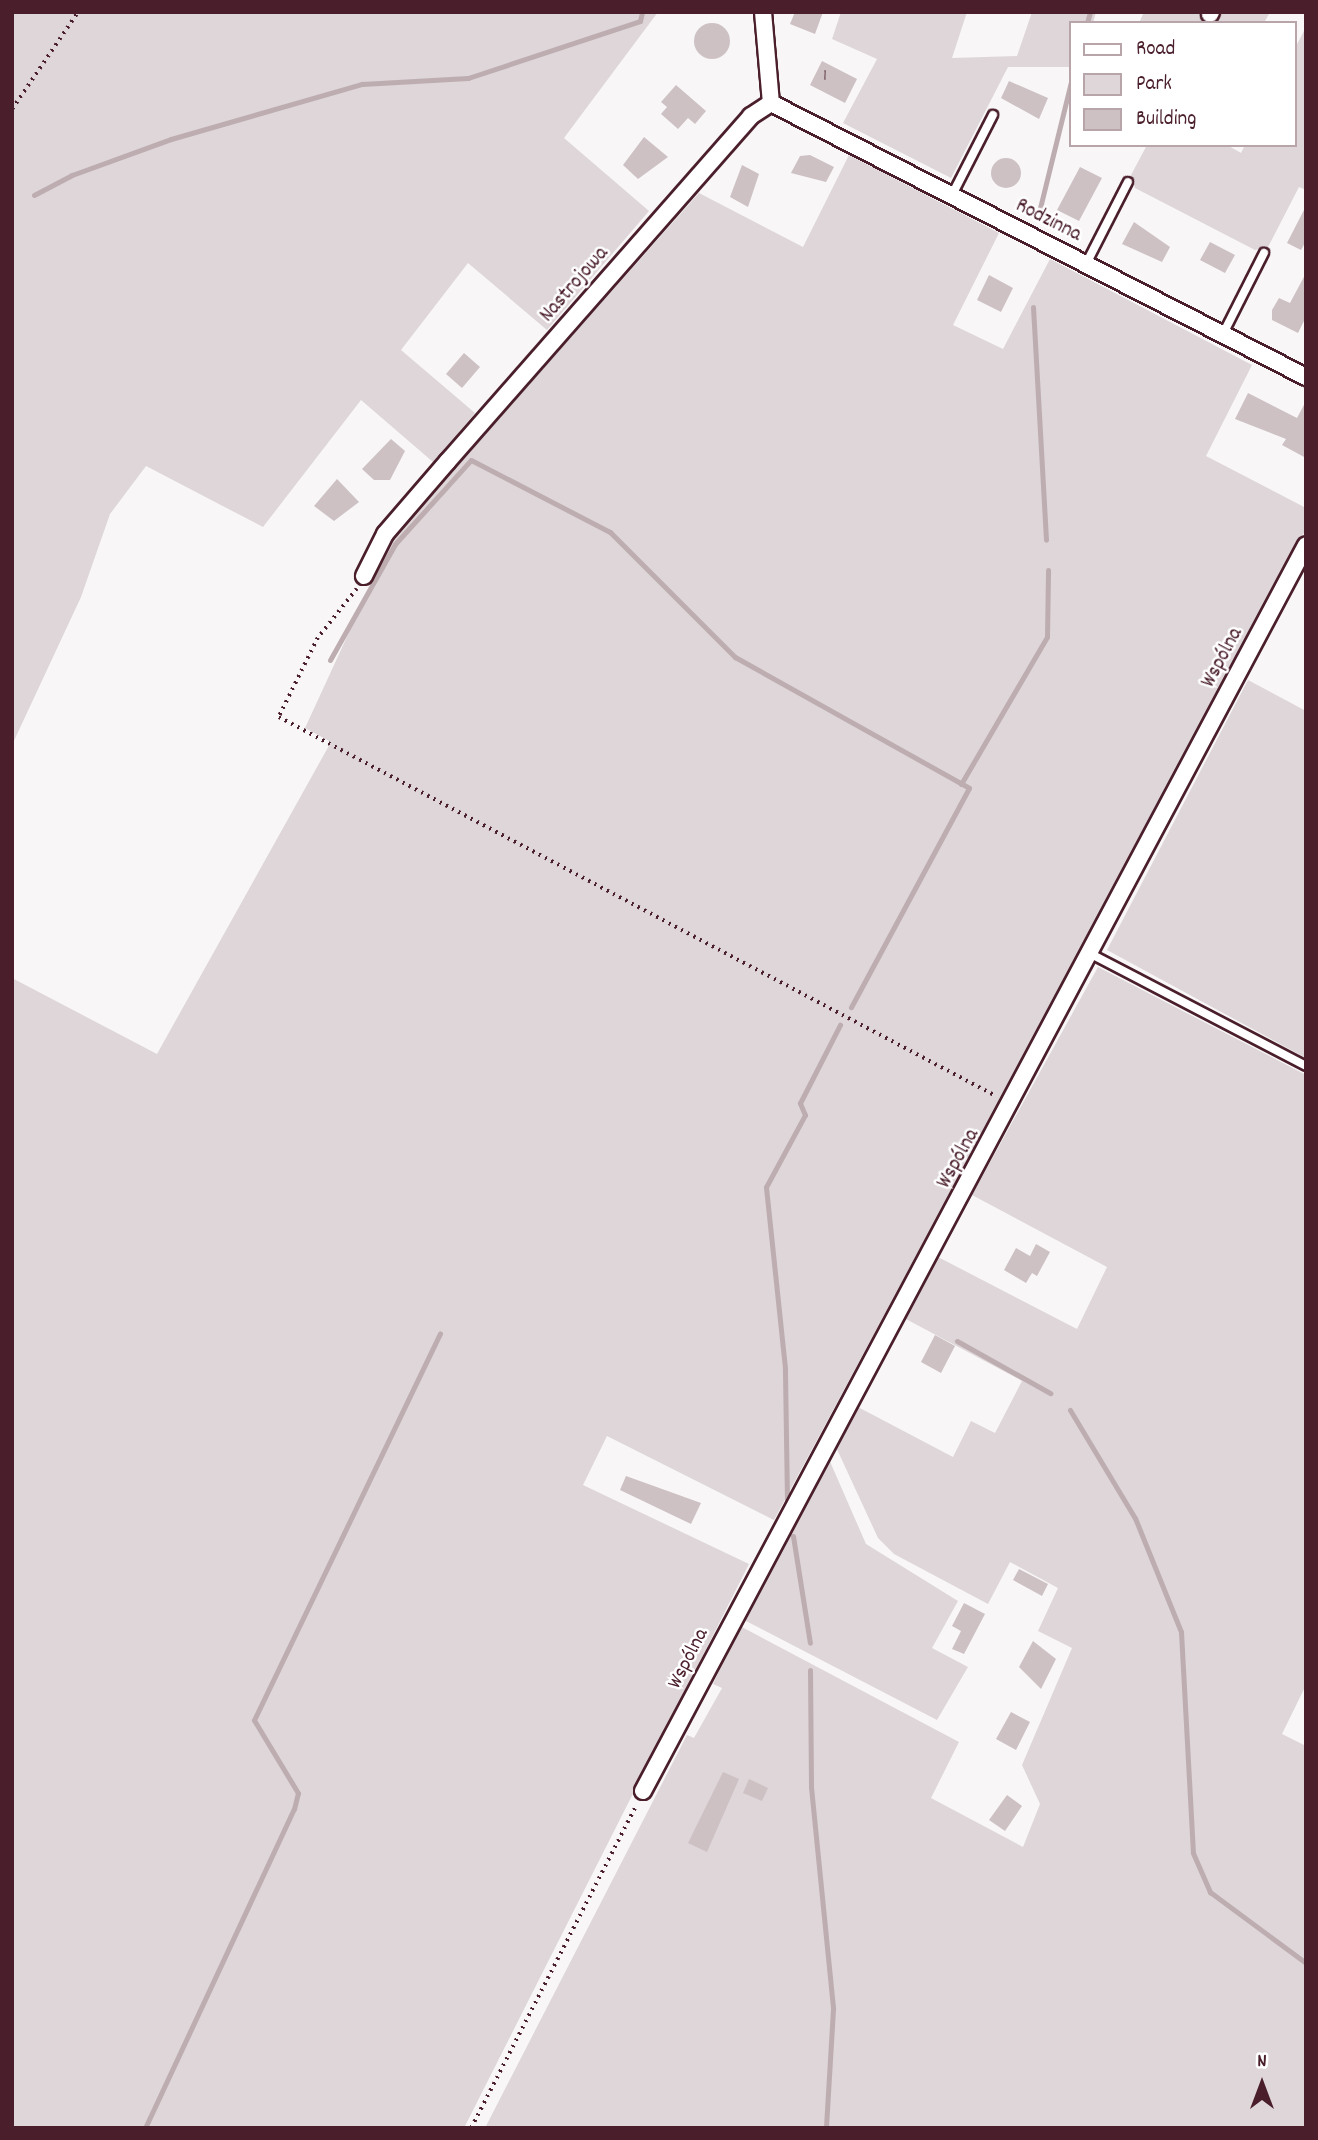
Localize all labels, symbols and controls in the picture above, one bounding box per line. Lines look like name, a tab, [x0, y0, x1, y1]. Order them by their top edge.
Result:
legend	[1070, 21, 1297, 147]
text: Road	[1136, 35, 1175, 65]
house number: 1	[823, 66, 827, 88]
text: Park	[1136, 70, 1172, 100]
text: Building	[1136, 105, 1196, 135]
street label: Rodzinna	[1011, 194, 1085, 248]
street label: Nastrojowa	[535, 242, 615, 328]
street label: Wspólna	[1197, 624, 1249, 692]
street label: Wspólna	[932, 1125, 986, 1193]
street label: Wspólna	[663, 1625, 715, 1693]
north arrow	[1227, 2049, 1297, 2119]
text: N	[1257, 2049, 1267, 2076]

